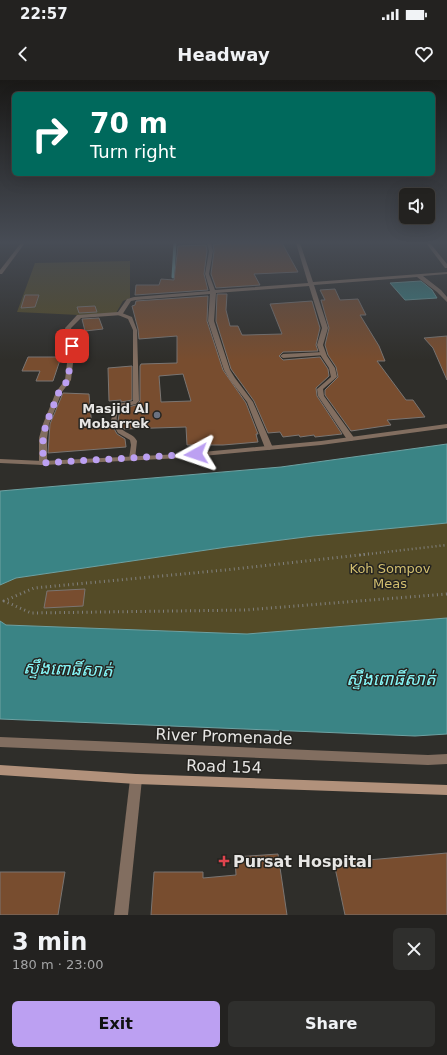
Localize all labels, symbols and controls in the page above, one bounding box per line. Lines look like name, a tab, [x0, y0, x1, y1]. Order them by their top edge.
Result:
text: 22:57	[20, 5, 68, 23]
icon: back	[12, 43, 34, 65]
icon: heart	[413, 43, 435, 65]
text: Headway	[177, 44, 270, 65]
text: 70 m	[90, 107, 168, 140]
icon: right	[24, 108, 76, 160]
text: Turn right	[90, 141, 176, 162]
map controls	[399, 188, 435, 224]
button: sound	[399, 188, 435, 224]
pin	[55, 329, 89, 363]
icon: arrive	[61, 335, 83, 357]
place label: Masjid Al Mobarrek	[79, 401, 149, 431]
marker: Masjid Al Mobarrek	[152, 410, 162, 420]
position arrow	[175, 433, 217, 475]
park label: Koh Sompov Meas	[350, 561, 431, 591]
water label: ស្ទឹងពោធិ៍សាត់	[23, 657, 114, 682]
water label: ស្ទឹងពោធិ៍សាត់	[346, 669, 437, 690]
street label: River Promenade	[155, 725, 293, 748]
street label: Road 154	[186, 756, 262, 777]
place label: Pursat Hospital	[233, 852, 372, 871]
marker: Pursat Hospital	[218, 855, 230, 867]
text: 3 min	[12, 928, 87, 956]
button: close	[393, 928, 435, 970]
text: 180 m · 23:00	[12, 957, 103, 972]
button: Exit	[12, 1001, 220, 1047]
button: Share	[228, 1001, 435, 1047]

